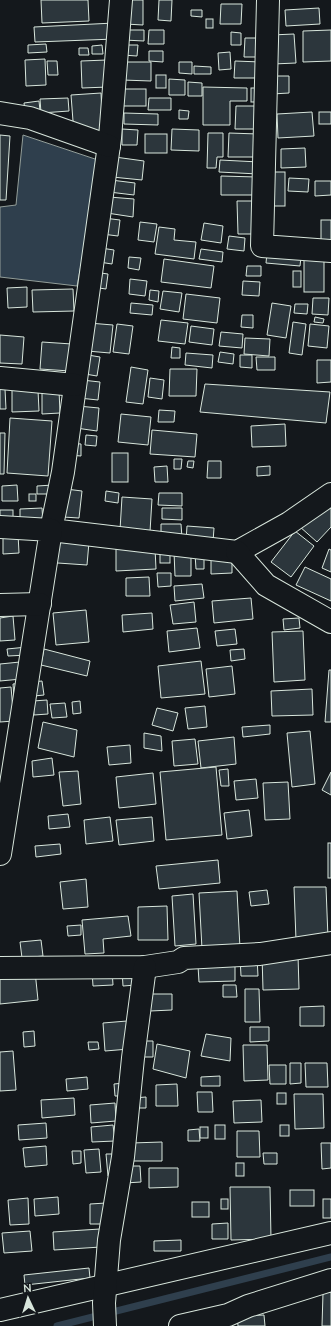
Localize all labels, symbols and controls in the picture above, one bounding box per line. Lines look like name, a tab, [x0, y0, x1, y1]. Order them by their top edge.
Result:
north arrow	[8, 1278, 48, 1318]
text: N	[23, 1281, 32, 1295]

